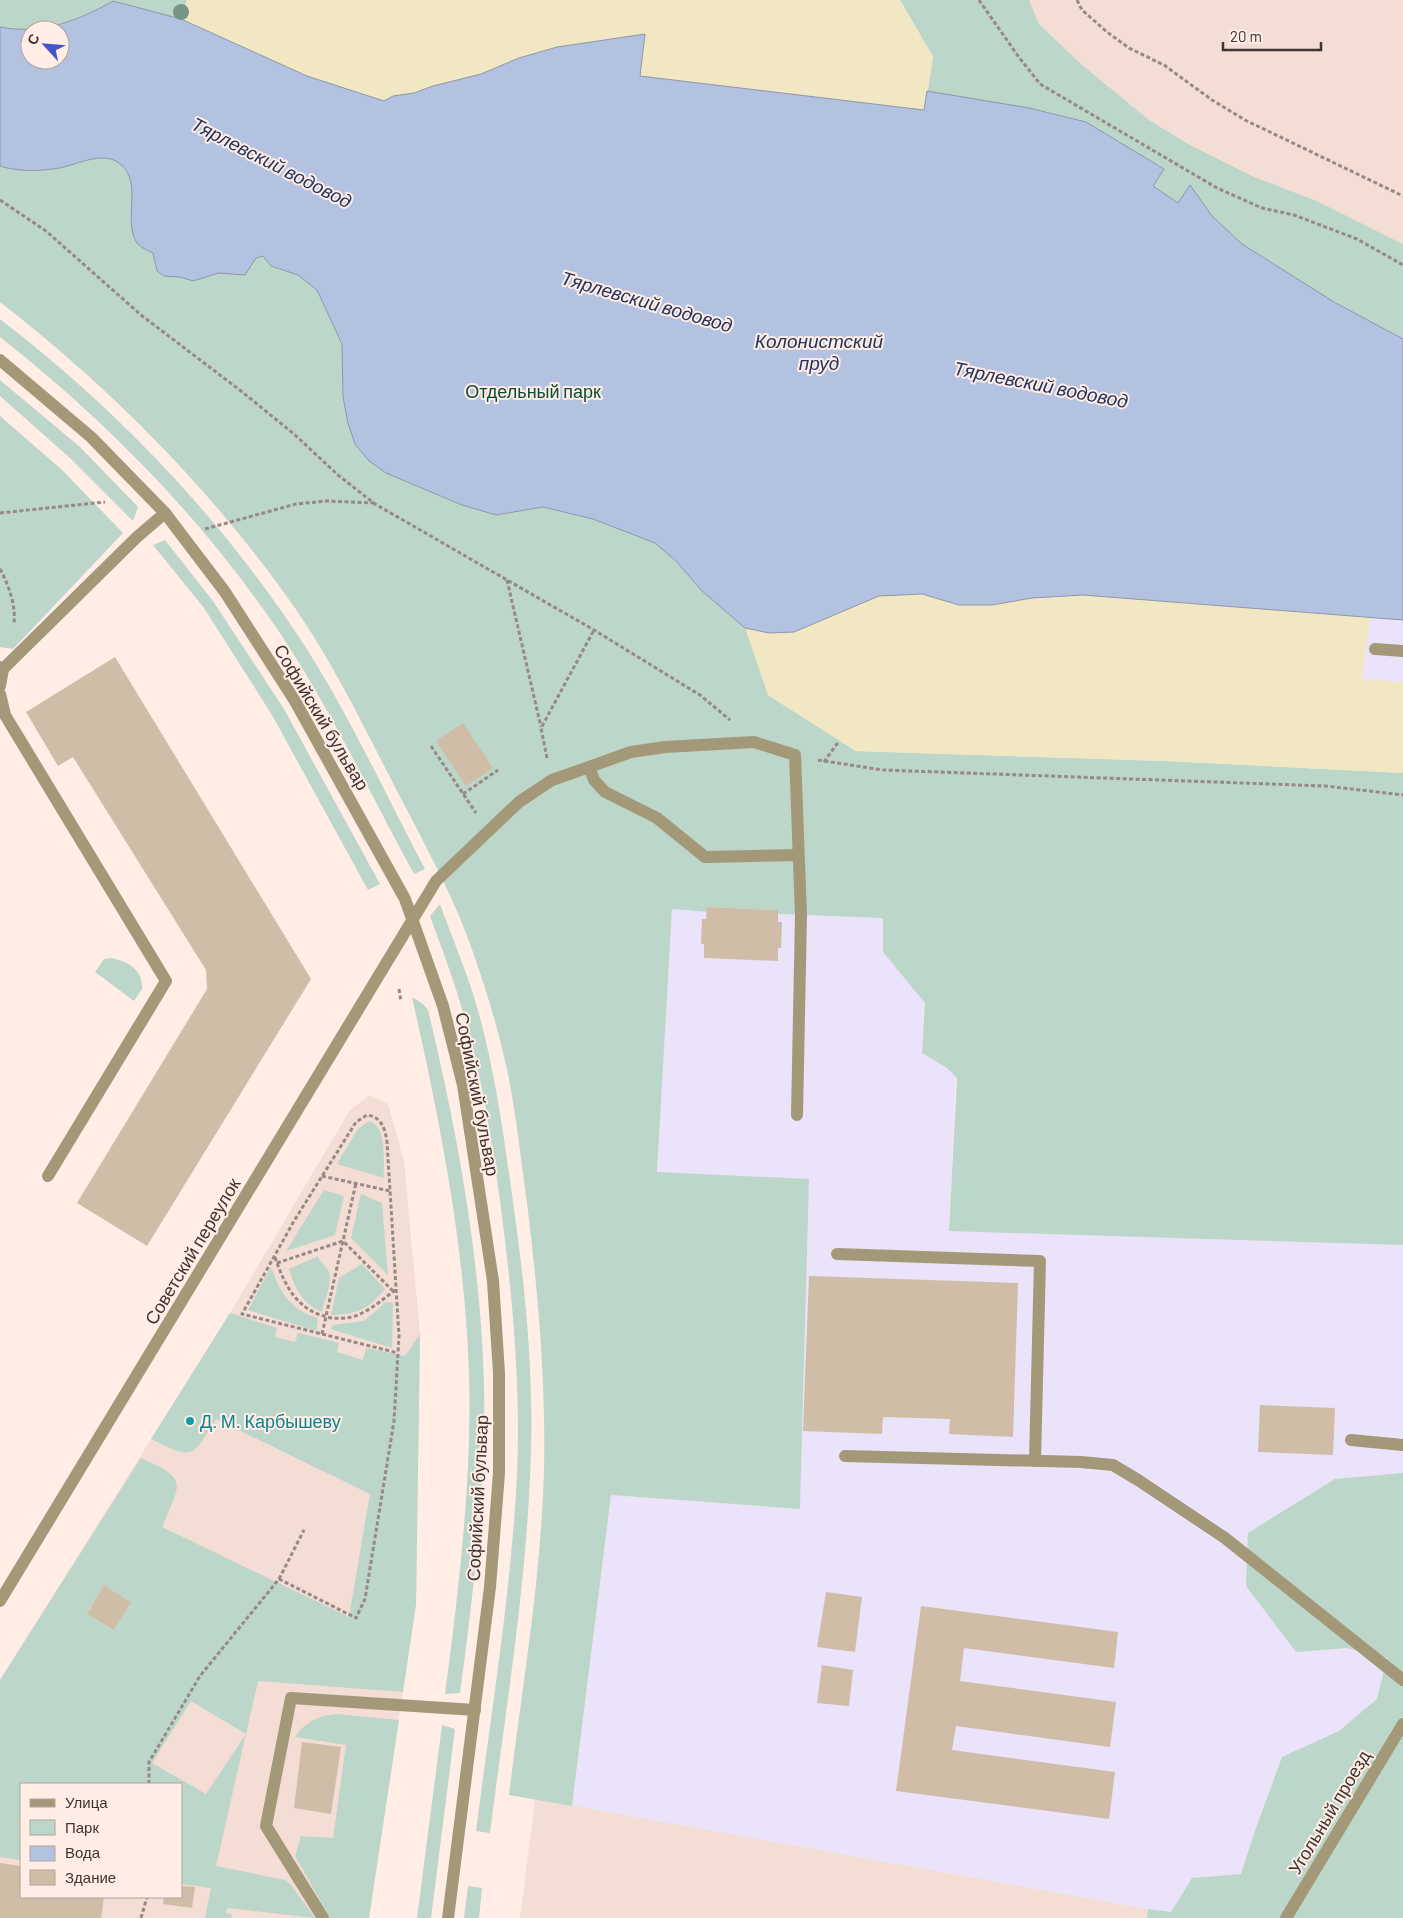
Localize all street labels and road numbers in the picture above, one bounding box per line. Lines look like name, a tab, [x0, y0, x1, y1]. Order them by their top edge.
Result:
street label: Софийский бульвар	[270, 640, 374, 794]
street label: Софийский бульвар	[451, 1010, 505, 1178]
street label: Советский переулок	[140, 1174, 245, 1328]
street label: Софийский бульвар	[462, 1414, 492, 1582]
street label: Угольный проезд	[1283, 1746, 1375, 1878]

